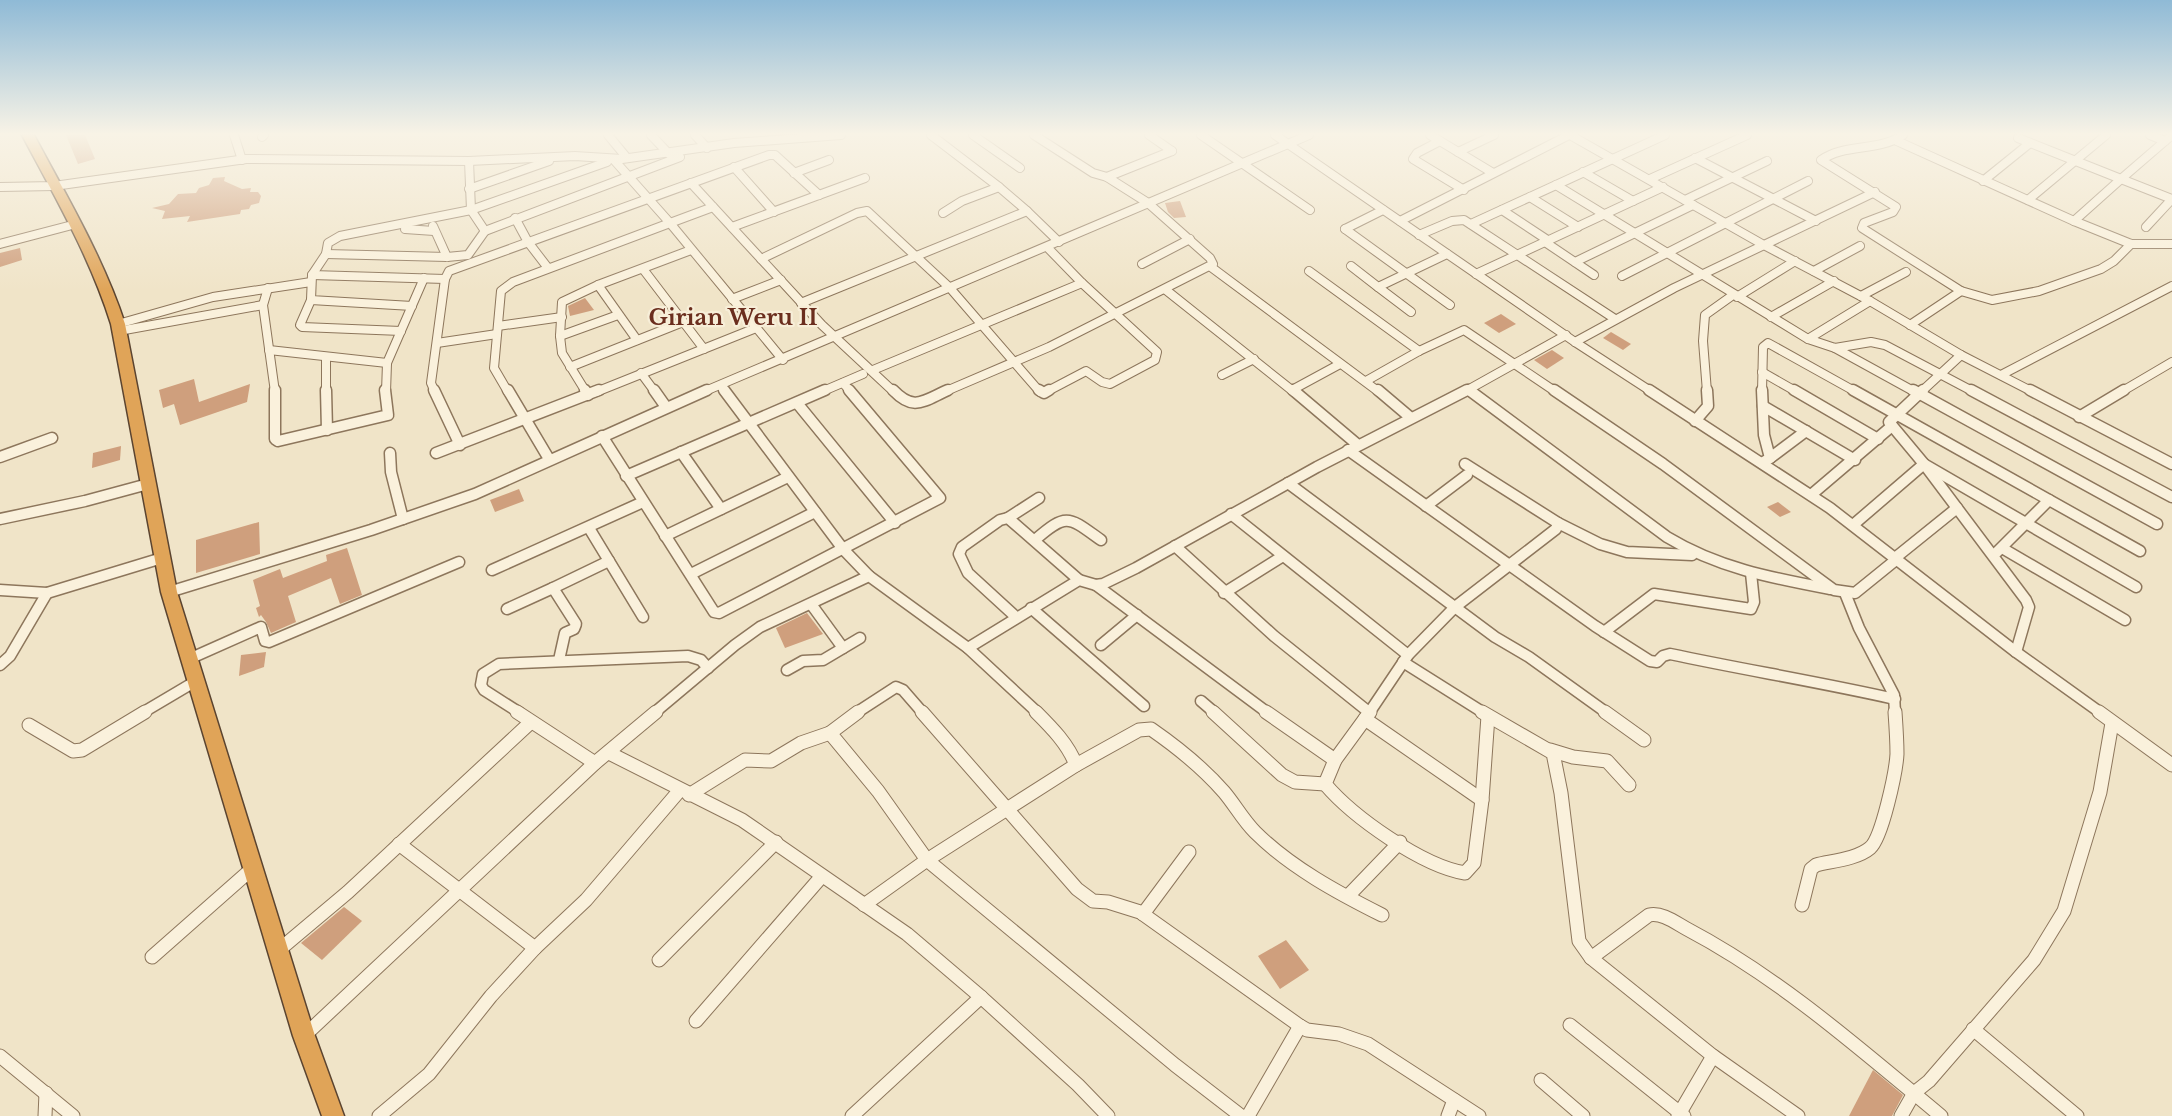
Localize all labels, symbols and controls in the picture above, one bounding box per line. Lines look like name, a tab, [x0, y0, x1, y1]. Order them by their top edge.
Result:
district label: Girian Weru II	[648, 304, 818, 331]

